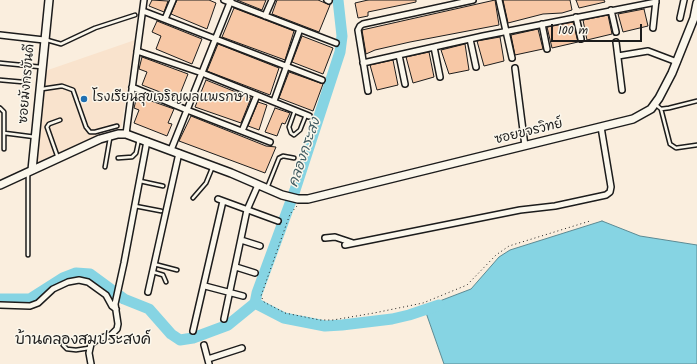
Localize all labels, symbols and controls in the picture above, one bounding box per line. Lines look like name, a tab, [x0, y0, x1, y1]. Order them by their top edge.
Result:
scale bar	[553, 16, 644, 42]
text: 100 m	[558, 21, 588, 40]
street label: ซอยมังกรขันดี	[17, 44, 39, 124]
place label: โรงเรียนสุขเจริญผลแพรกษา	[92, 91, 249, 107]
marker: โรงเรียนสุขเจริญผลแพรกษา	[79, 94, 89, 104]
water label: คลองกระสง	[286, 116, 326, 190]
street label: ซอยขจรวิทย์	[493, 117, 565, 149]
district label: บ้านคลองสมประสงค์	[15, 332, 151, 350]

